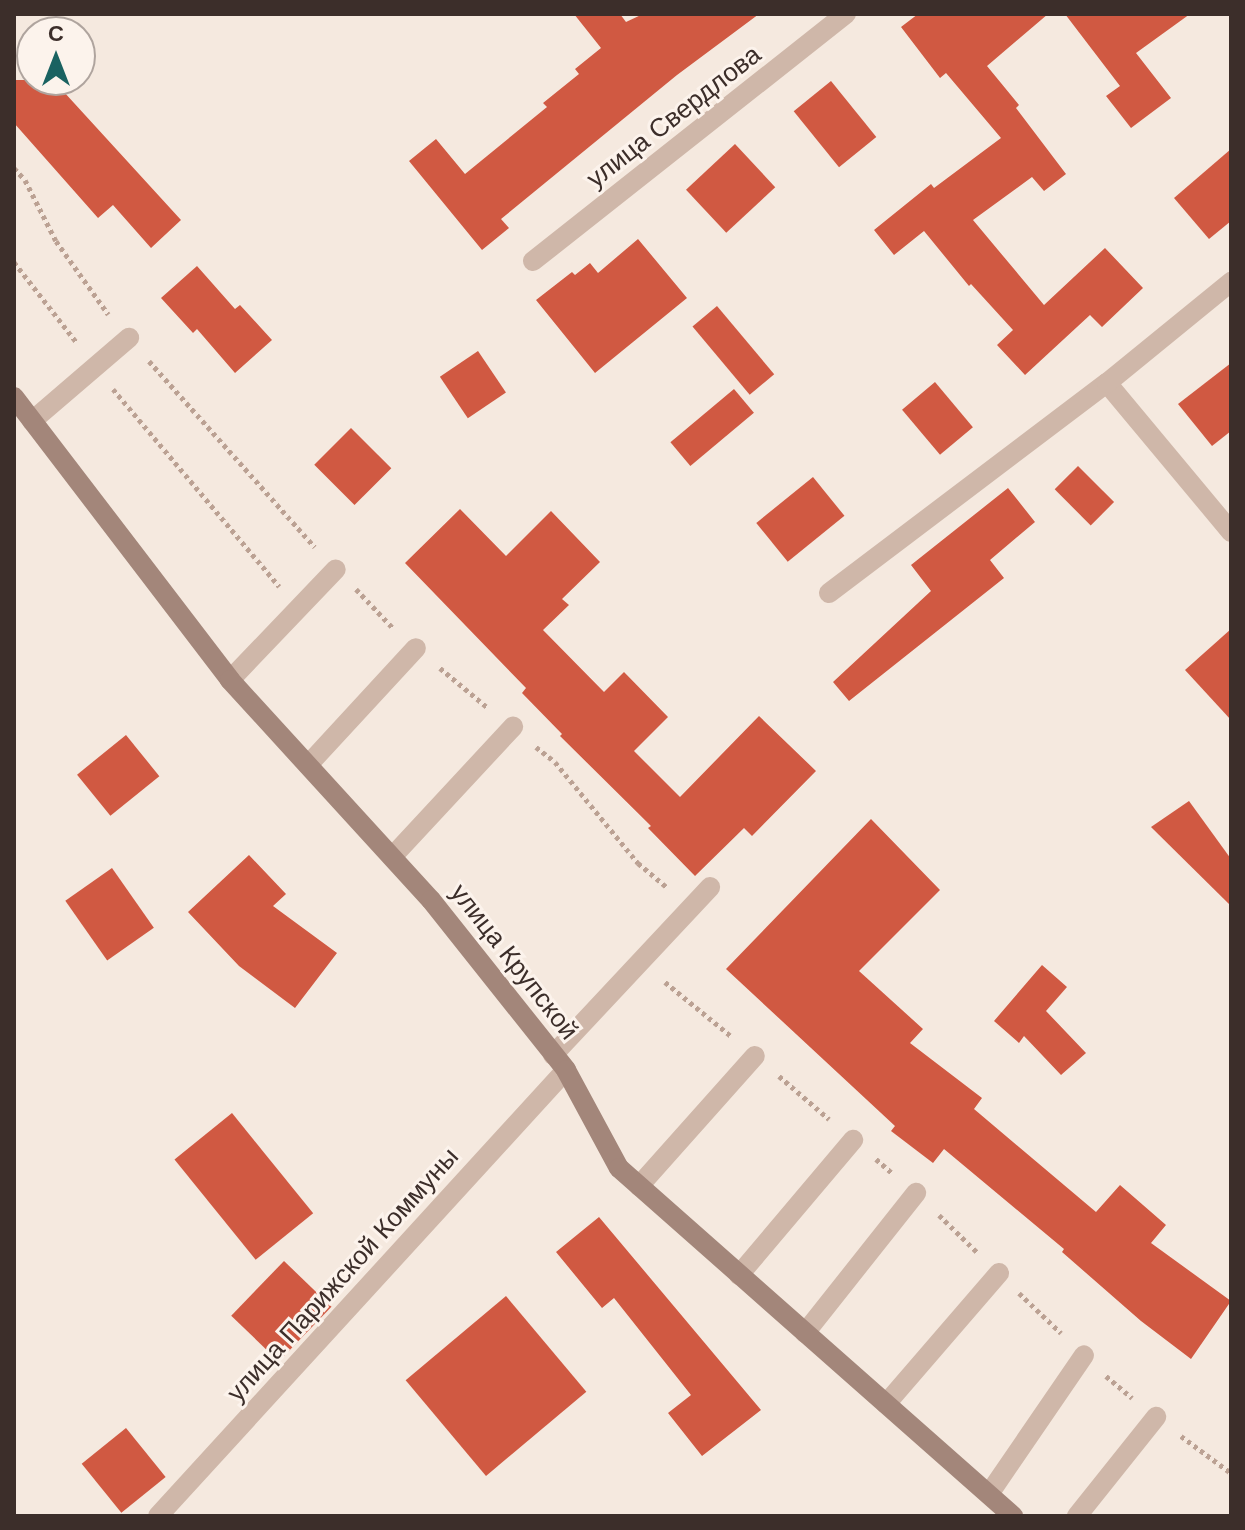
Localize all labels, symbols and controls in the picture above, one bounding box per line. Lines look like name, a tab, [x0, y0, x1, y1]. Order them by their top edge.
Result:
north arrow	[16, 16, 96, 96]
text: С	[48, 21, 64, 46]
street label: улица Свердлова	[581, 39, 767, 195]
street label: улица Крупской	[444, 878, 584, 1046]
street label: улица Парижской Коммуны	[221, 1142, 465, 1408]

